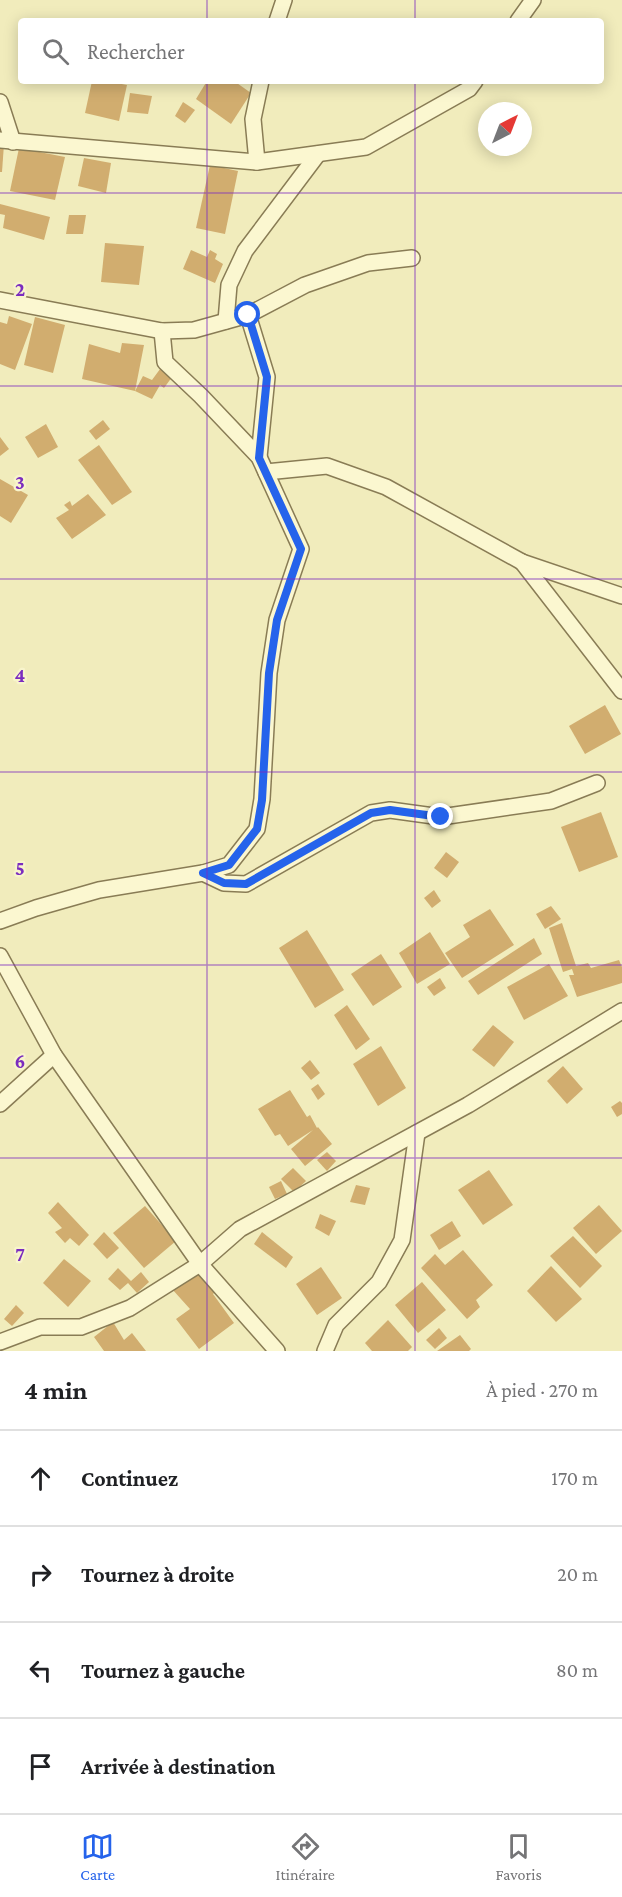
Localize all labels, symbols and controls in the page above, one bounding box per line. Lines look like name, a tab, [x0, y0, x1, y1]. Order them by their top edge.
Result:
search box	[18, 18, 604, 84]
icon: search	[39, 35, 72, 68]
text: Rechercher	[87, 39, 185, 64]
north arrow	[478, 102, 532, 156]
text: 2	[15, 278, 25, 300]
route start	[234, 301, 260, 327]
text: 3	[15, 471, 25, 493]
text: 4	[15, 664, 26, 686]
route end	[427, 803, 453, 829]
text: 5	[15, 857, 25, 879]
text: 6	[15, 1050, 25, 1072]
text: 7	[15, 1243, 25, 1265]
text: 4 min	[24, 1376, 88, 1405]
text: À pied · 270 m	[486, 1379, 598, 1401]
icon: ahead	[24, 1462, 57, 1495]
text: Continuez	[81, 1466, 178, 1491]
text: 170 m	[551, 1467, 598, 1489]
icon: right	[24, 1558, 57, 1591]
text: Tournez à droite	[81, 1562, 234, 1587]
text: 20 m	[557, 1563, 598, 1585]
icon: left	[24, 1654, 57, 1687]
text: Tournez à gauche	[81, 1658, 245, 1683]
text: 80 m	[556, 1659, 598, 1681]
icon: arrive	[24, 1750, 57, 1783]
text: Arrivée à destination	[81, 1754, 275, 1779]
tab: Carte	[80, 1830, 115, 1883]
tab: Itinéraire	[276, 1830, 335, 1883]
tab: Favoris	[495, 1830, 542, 1883]

